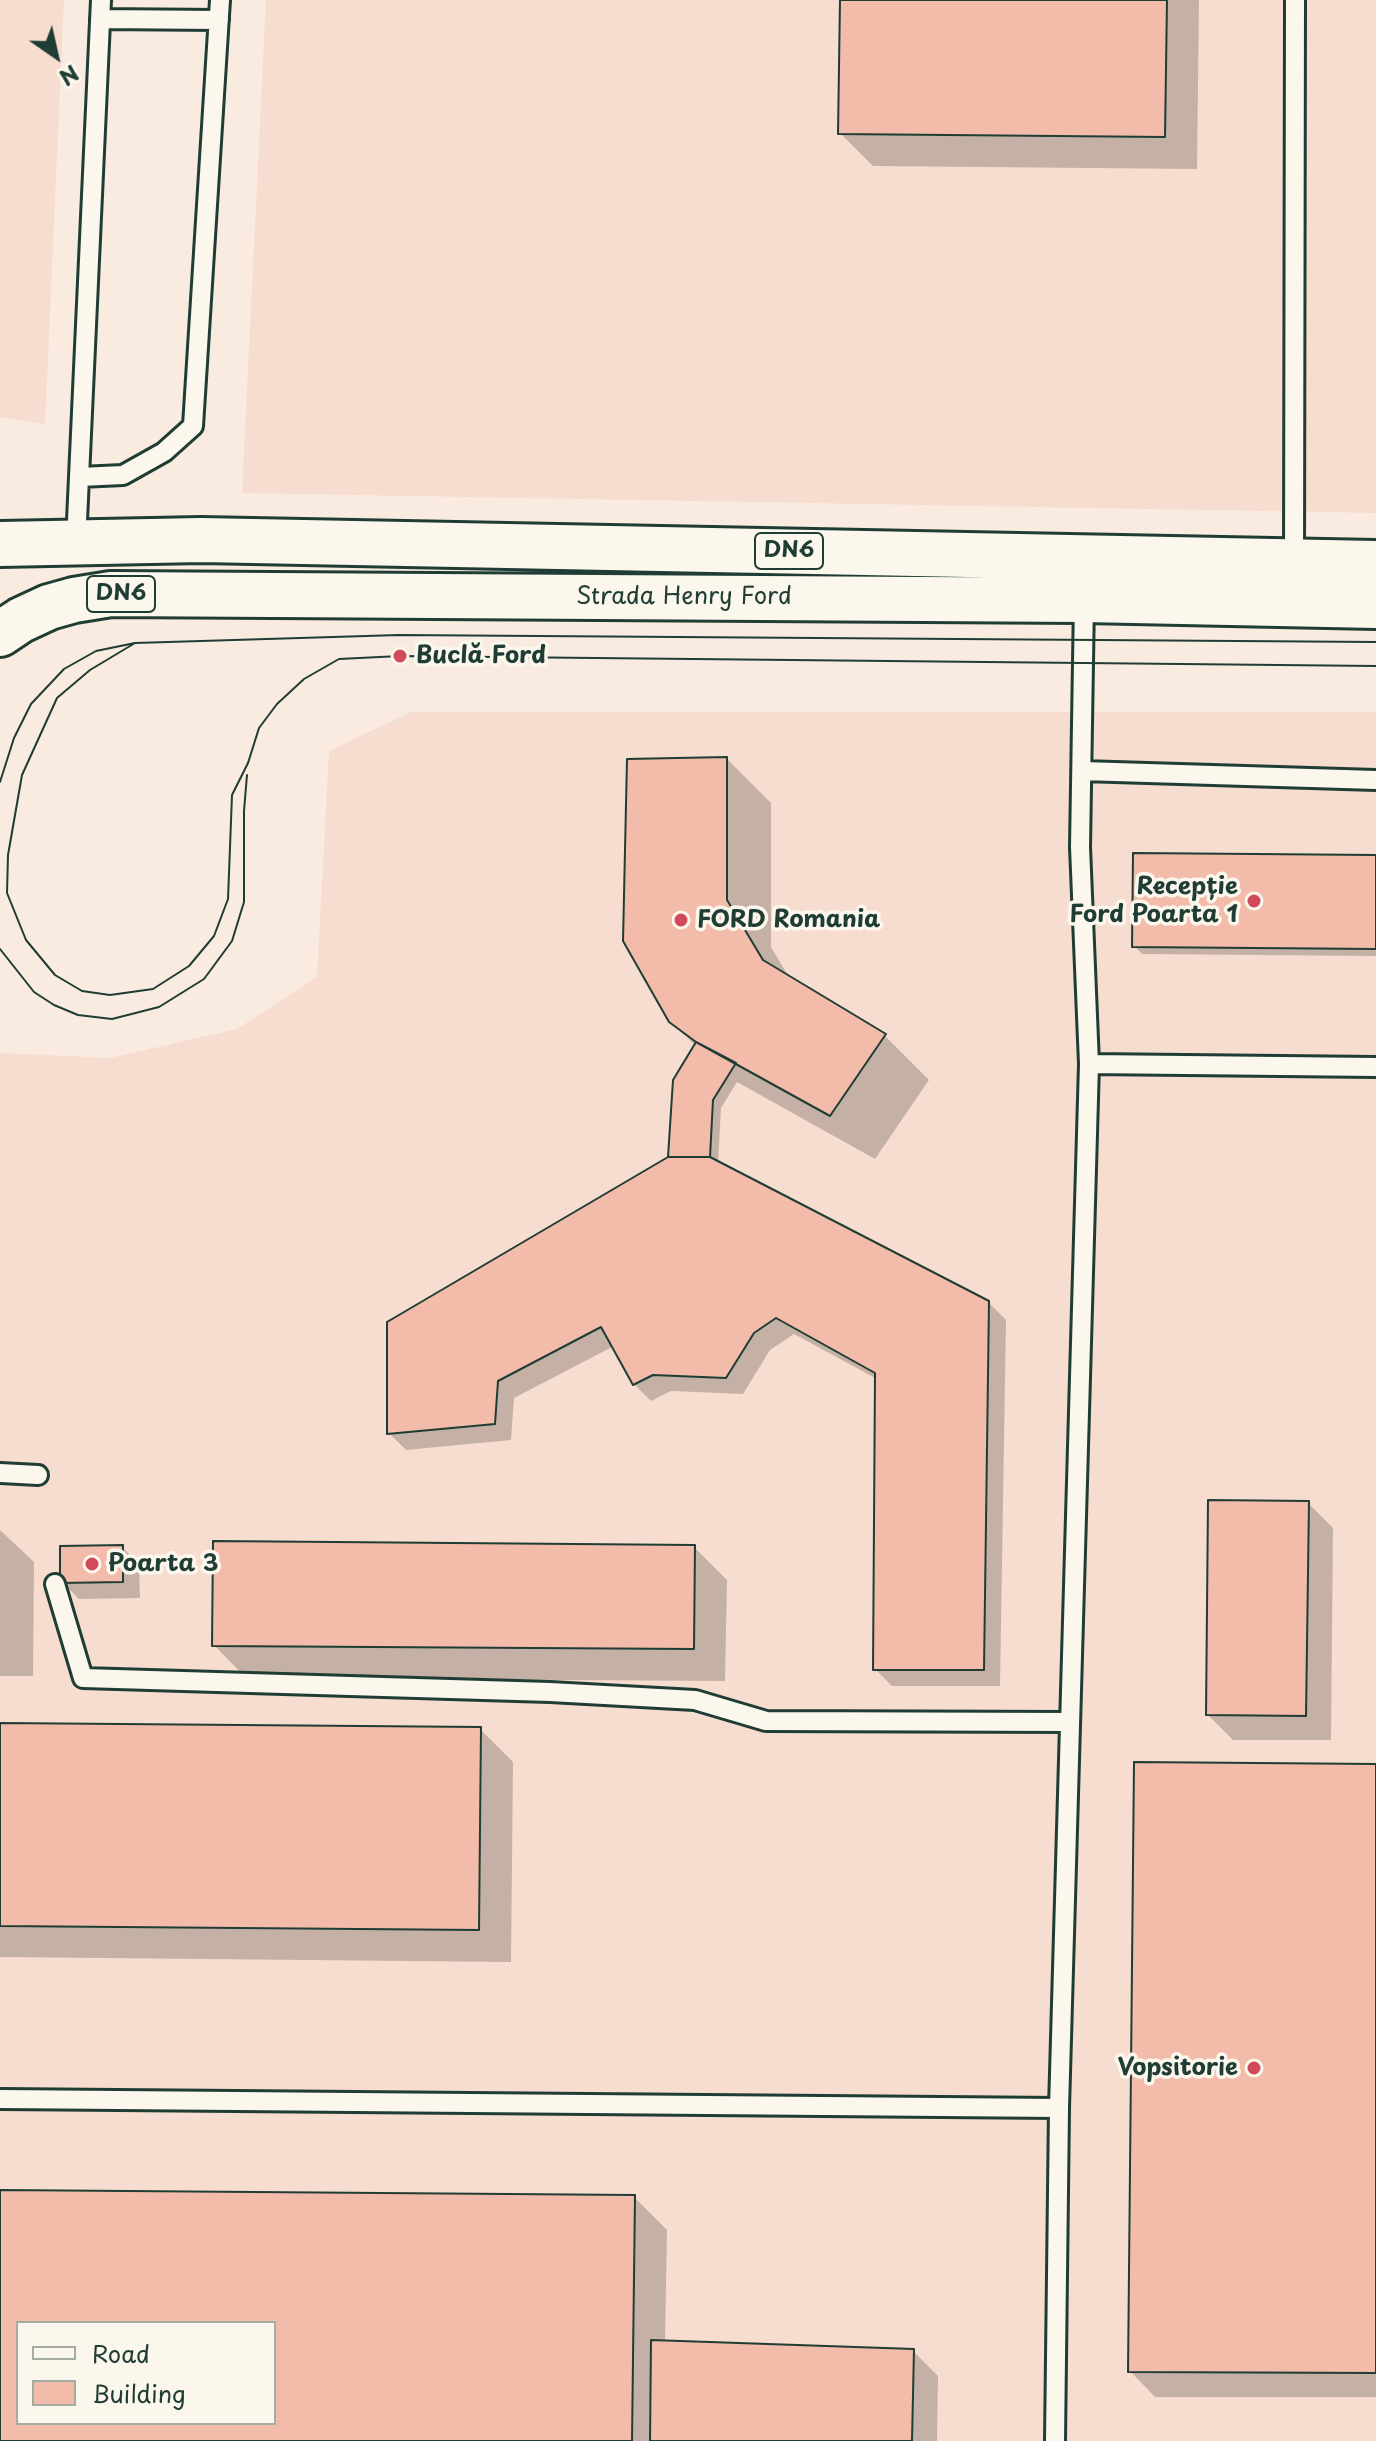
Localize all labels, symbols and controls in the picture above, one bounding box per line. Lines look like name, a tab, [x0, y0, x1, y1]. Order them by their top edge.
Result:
north arrow	[16, 16, 96, 96]
text: N	[53, 58, 86, 95]
road number: DN6	[755, 533, 823, 569]
road number: DN6	[87, 576, 155, 612]
street label: Strada Henry Ford	[576, 583, 792, 611]
place label: Buclă Ford	[416, 642, 546, 670]
marker: Buclă Ford	[391, 647, 409, 665]
place label: Recepție Ford Poarta 1	[1070, 873, 1238, 929]
marker: Recepție Ford Poarta 1	[1245, 892, 1263, 910]
place label: FORD Romania	[697, 906, 880, 934]
marker: FORD Romania	[672, 911, 690, 929]
place label: Poarta 3	[108, 1550, 219, 1578]
marker: Poarta 3	[83, 1555, 101, 1573]
place label: Vopsitorie	[1117, 2054, 1238, 2082]
marker: Vopsitorie	[1245, 2059, 1263, 2077]
legend	[16, 2321, 276, 2425]
text: Road	[92, 2335, 150, 2371]
text: Building	[92, 2375, 186, 2411]

